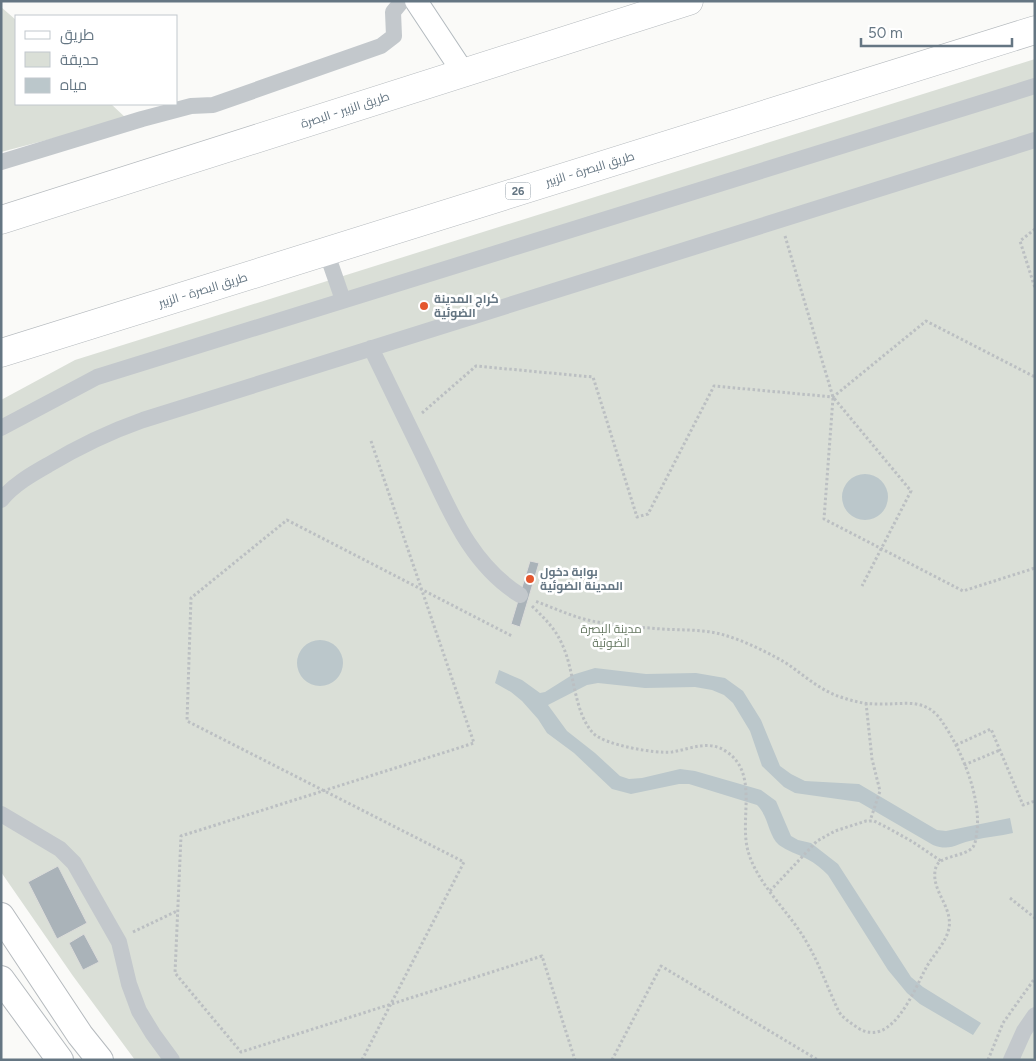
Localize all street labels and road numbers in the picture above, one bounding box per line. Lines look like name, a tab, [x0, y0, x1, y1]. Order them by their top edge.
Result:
street label: طريق الزبير - البصرة	[299, 89, 391, 131]
street label: طريق البصرة - الزبير	[543, 149, 636, 189]
road number: 26	[506, 182, 530, 200]
street label: طريق البصرة - الزبير	[156, 270, 249, 310]

